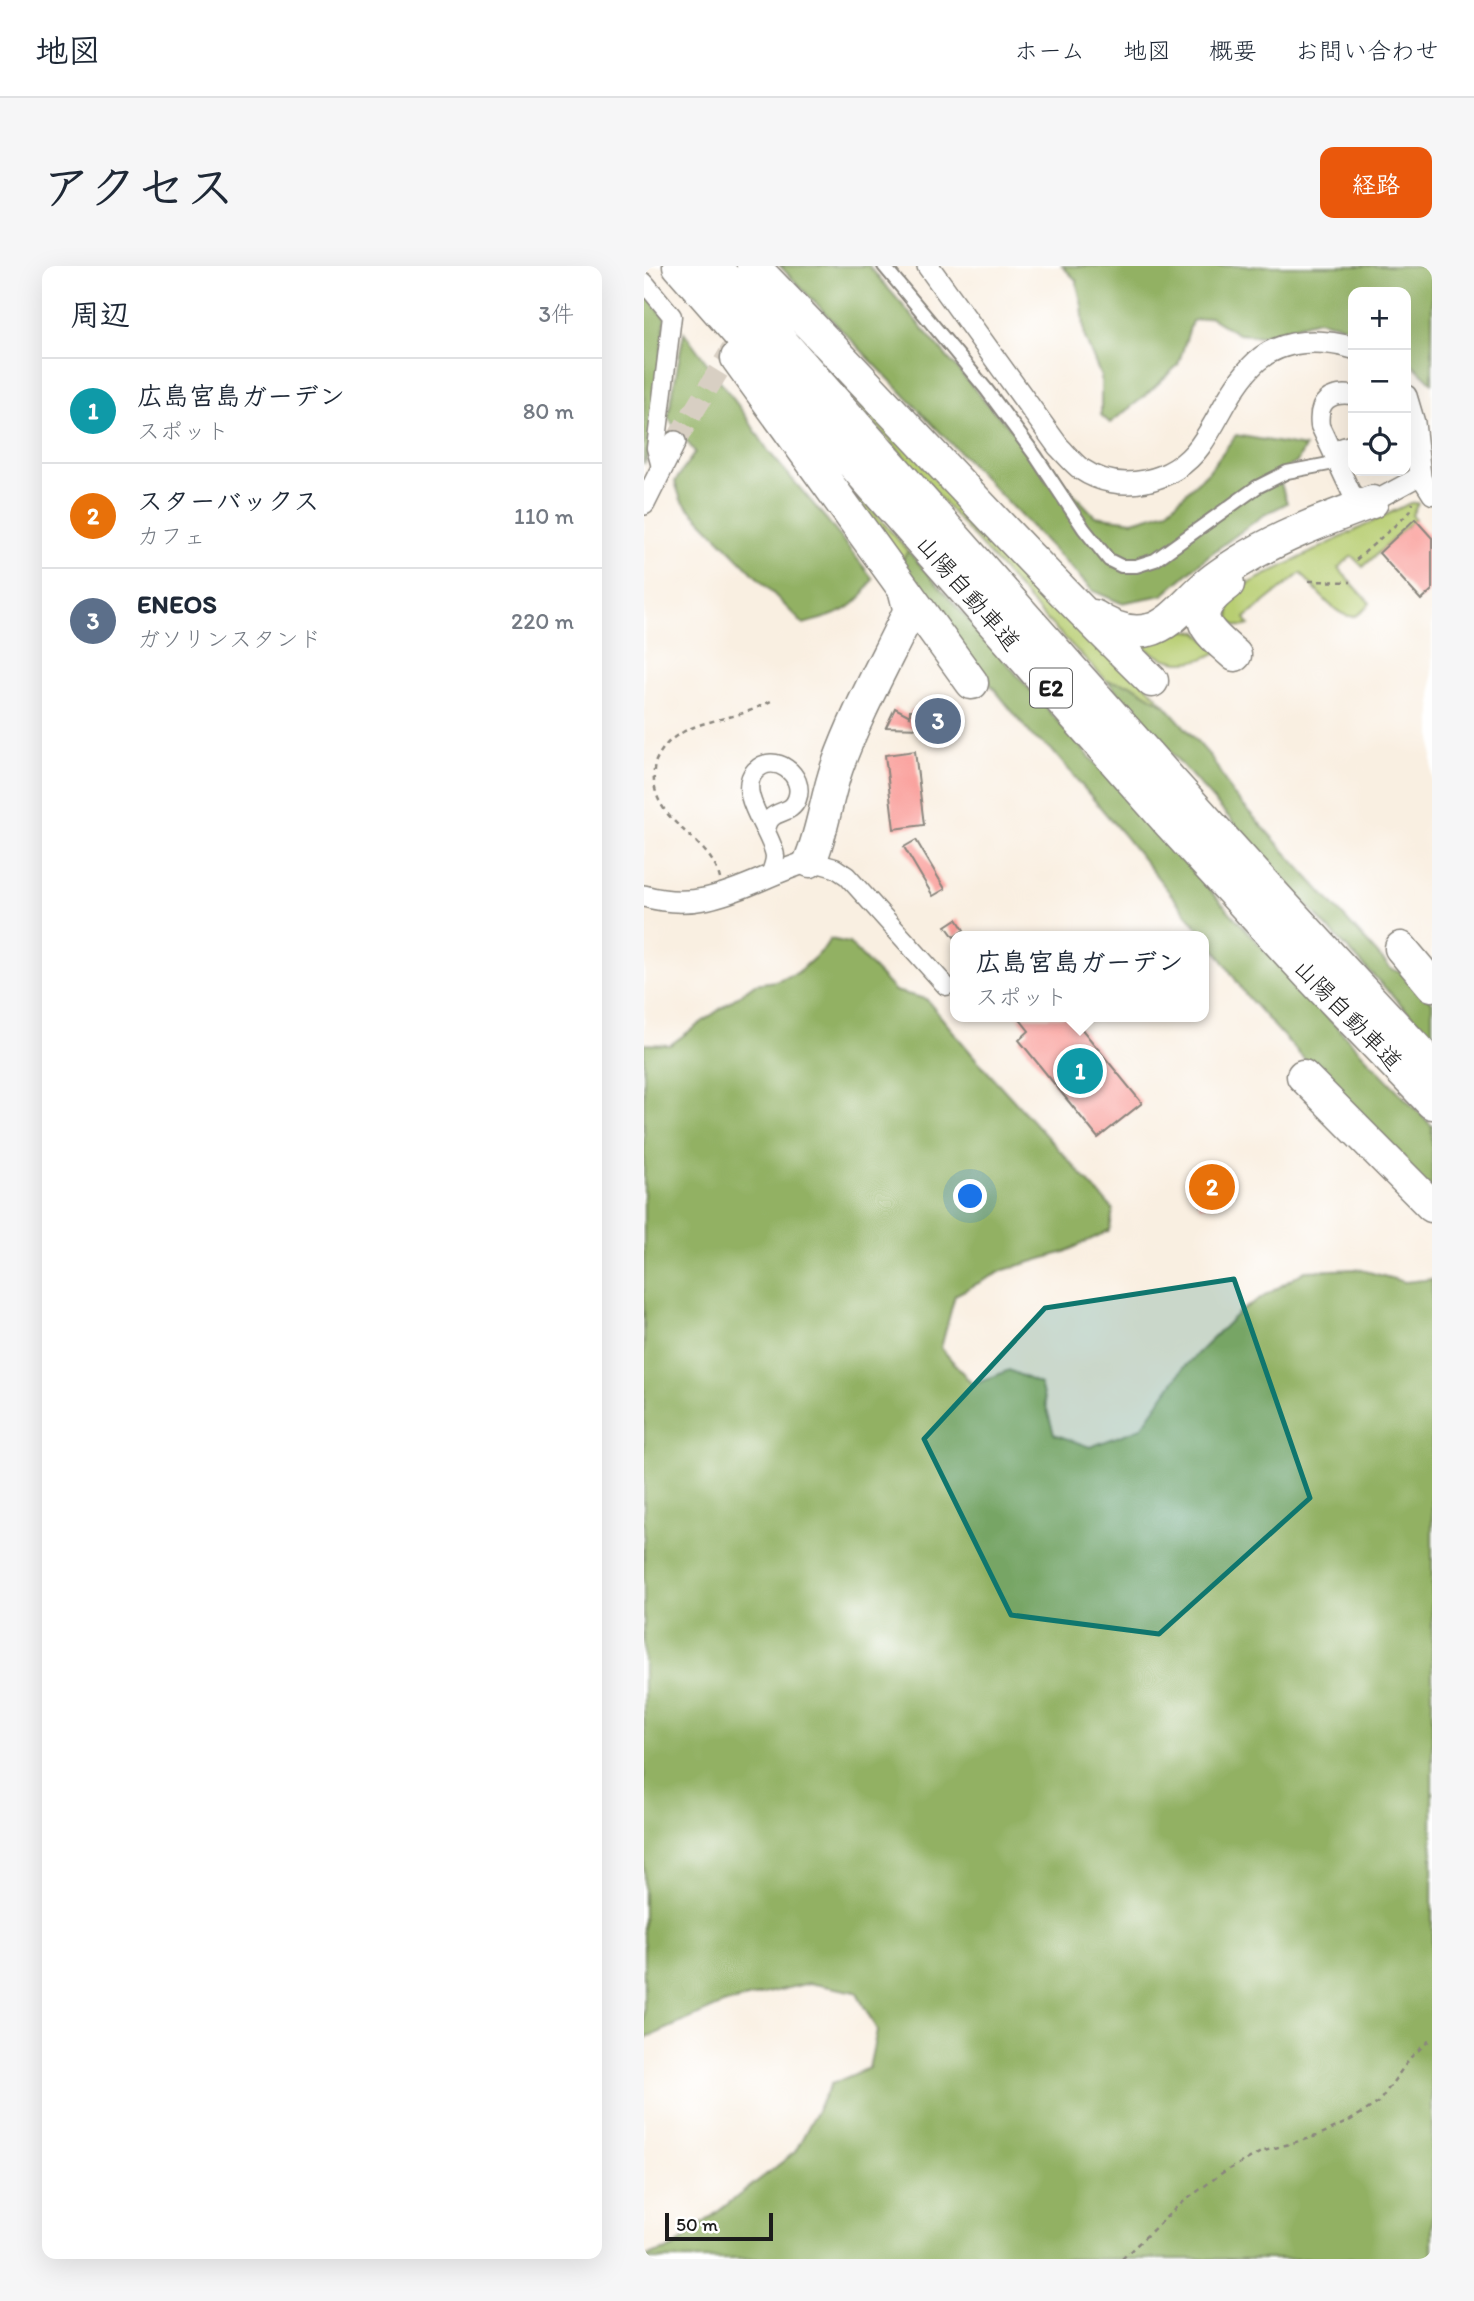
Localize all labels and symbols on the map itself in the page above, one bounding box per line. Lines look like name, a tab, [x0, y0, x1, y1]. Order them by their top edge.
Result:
street label: 山陽自動車道	[910, 529, 1027, 657]
road number: E2	[1030, 668, 1072, 708]
pin: 3	[915, 695, 961, 747]
street label: 山陽自動車道	[1288, 953, 1409, 1077]
pin: 1	[1057, 1045, 1103, 1097]
pin: 2	[1189, 1161, 1235, 1213]
your location	[953, 1179, 987, 1213]
scale bar	[665, 2210, 774, 2242]

